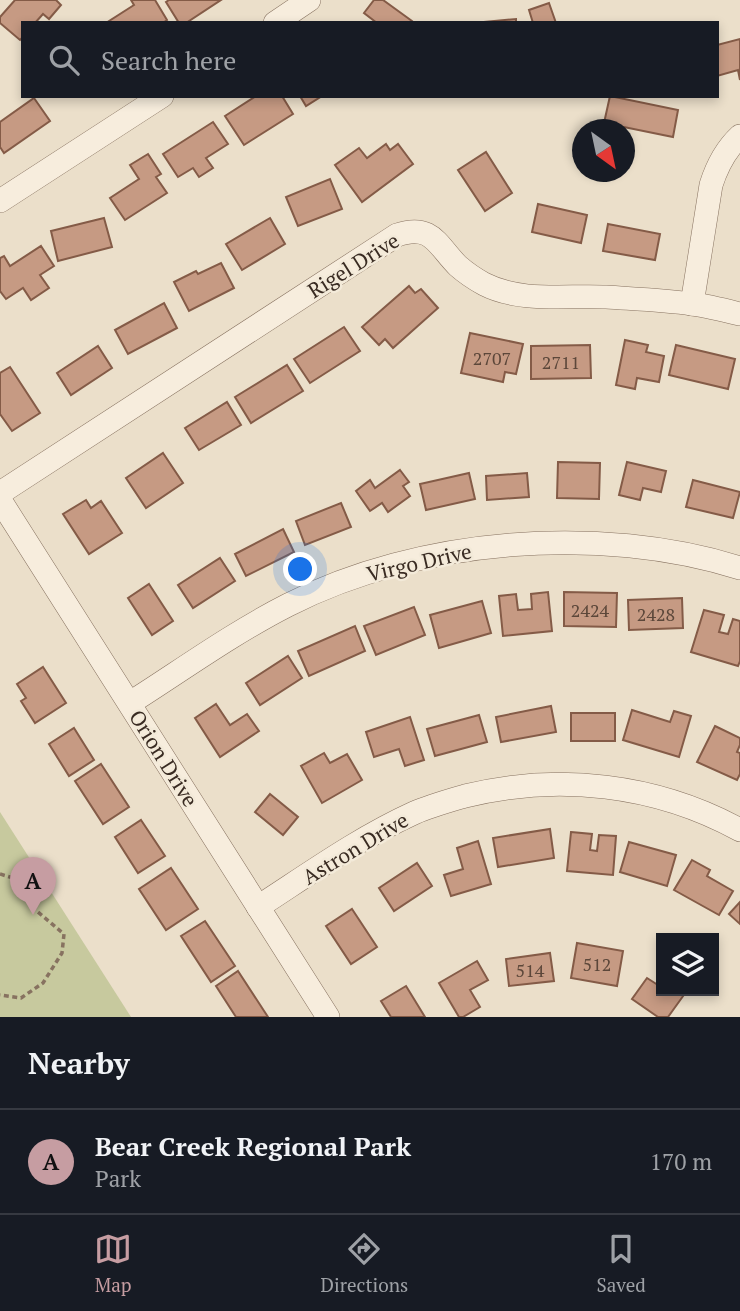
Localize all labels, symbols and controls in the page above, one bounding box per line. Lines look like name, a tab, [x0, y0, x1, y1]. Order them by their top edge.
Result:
search box	[21, 21, 719, 98]
icon: search	[45, 41, 83, 79]
text: Search here	[101, 43, 236, 77]
north arrow	[572, 119, 635, 182]
street label: Rigel Drive	[302, 226, 404, 304]
house number: 2707	[473, 346, 511, 370]
house number: 2711	[542, 350, 580, 374]
street label: Virgo Drive	[364, 536, 474, 588]
your location	[283, 552, 317, 586]
house number: 2424	[571, 598, 610, 622]
house number: 2428	[637, 602, 675, 626]
street label: Orion Drive	[123, 704, 205, 812]
street label: Astron Drive	[297, 805, 413, 891]
pin: A	[10, 857, 56, 915]
map controls	[656, 933, 719, 996]
button: layers	[656, 933, 719, 996]
house number: 512	[583, 952, 611, 976]
house number: 514	[516, 958, 545, 982]
text: Nearby	[28, 1043, 130, 1083]
text: Bear Creek Regional Park	[95, 1129, 411, 1163]
text: A	[43, 1146, 59, 1177]
text: 170 m	[650, 1146, 712, 1177]
text: Park	[95, 1163, 141, 1194]
tab: Map	[94, 1230, 132, 1297]
tab: Directions	[321, 1230, 408, 1297]
tab: Saved	[597, 1230, 646, 1297]

